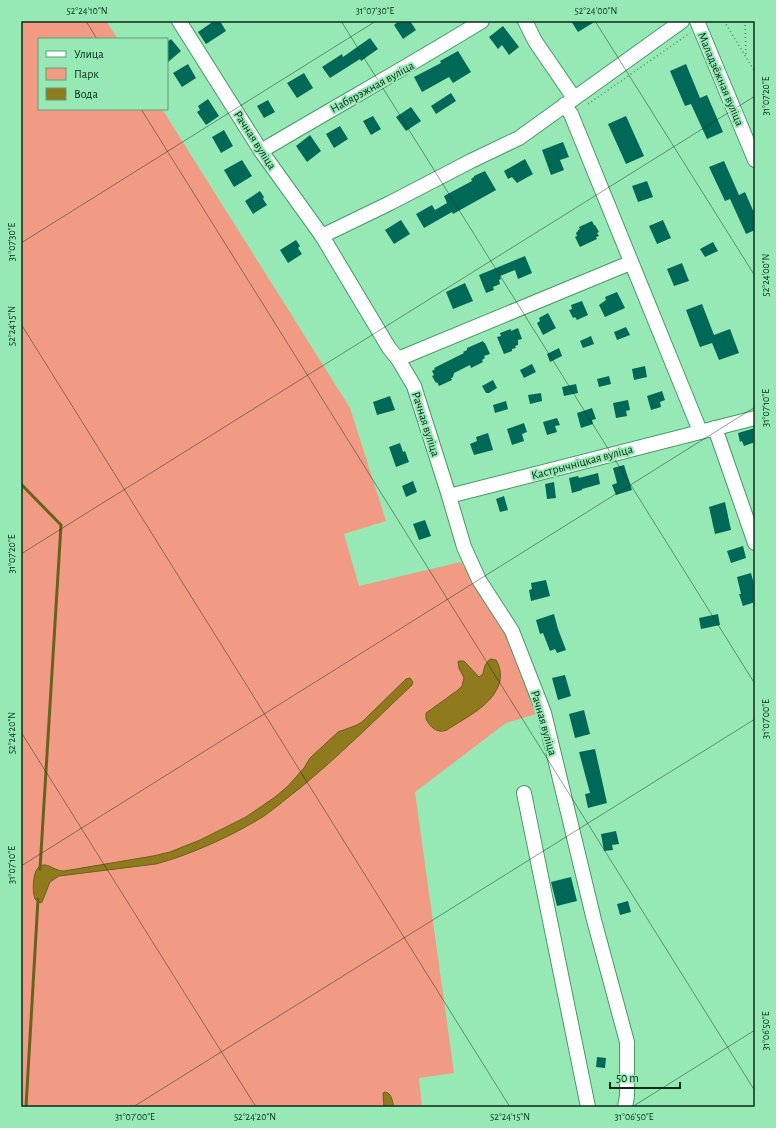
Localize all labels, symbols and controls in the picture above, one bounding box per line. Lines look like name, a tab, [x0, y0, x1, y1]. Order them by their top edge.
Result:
text: 52°24'10"N	[66, 6, 108, 16]
text: 31°07'30"E	[356, 6, 394, 16]
text: 52°24'00"N	[575, 6, 617, 16]
street label: Маладзёжная вуліца	[695, 30, 746, 128]
legend	[38, 38, 168, 110]
text: Улица	[74, 48, 104, 60]
street label: Набярэжная вуліца	[328, 59, 417, 116]
text: Парк	[74, 68, 99, 80]
text: 31°07'20"E	[761, 76, 771, 116]
text: Вода	[74, 88, 98, 100]
street label: Рачная вуліца	[231, 109, 279, 172]
text: 31°07'30"E	[7, 223, 17, 261]
text: 52°24'00"N	[761, 254, 771, 296]
text: 52°24'15"N	[7, 306, 17, 346]
text: 31°07'10"E	[761, 389, 771, 427]
street label: Рачная вуліца	[409, 390, 442, 459]
street label: Кастрычніцкая вуліца	[530, 443, 635, 482]
text: 31°07'20"E	[7, 534, 17, 574]
street label: Рачная вуліца	[528, 689, 559, 758]
text: 31°07'00"E	[761, 699, 771, 739]
text: 52°24'20"N	[7, 712, 17, 754]
text: 31°07'10"E	[7, 846, 17, 884]
text: 31°06'50"E	[761, 1011, 771, 1051]
scale bar	[610, 1064, 680, 1090]
text: 50 m	[616, 1072, 639, 1084]
text: 31°07'00"E	[115, 1112, 155, 1122]
text: 52°24'20"N	[234, 1112, 276, 1122]
text: 52°24'15"N	[490, 1112, 530, 1122]
text: 31°06'50"E	[614, 1112, 654, 1122]

